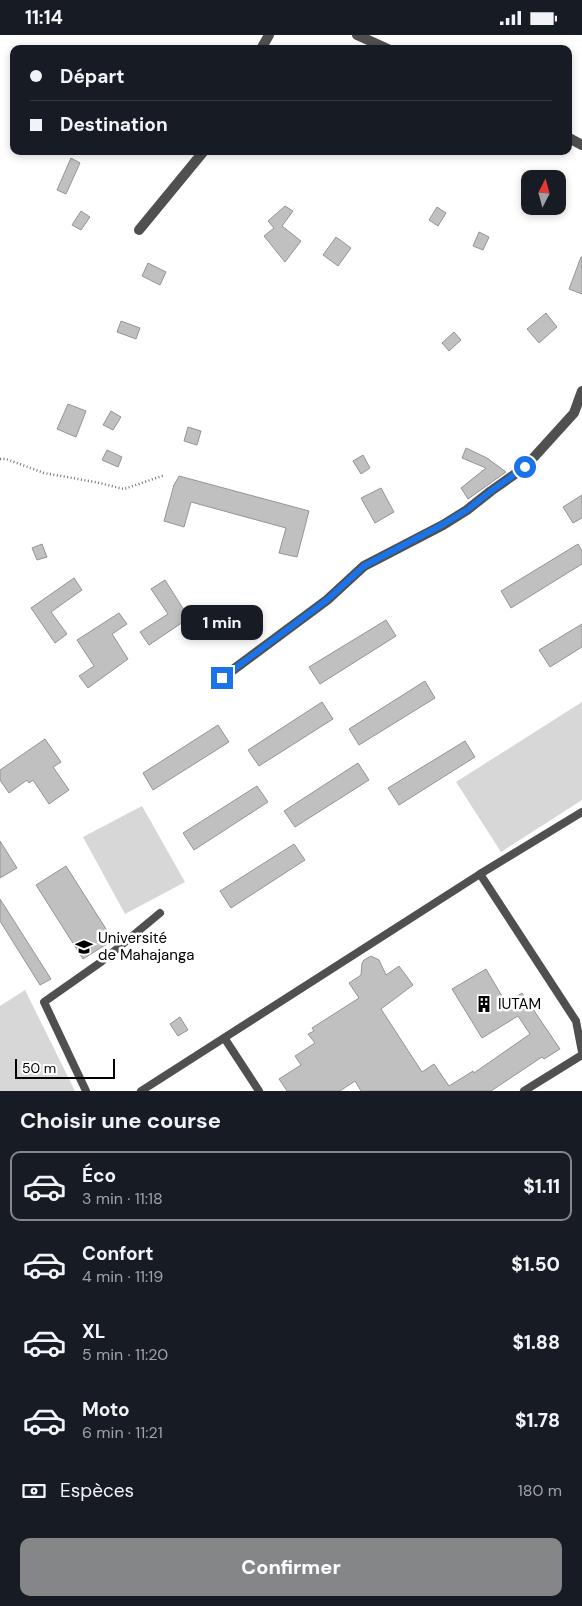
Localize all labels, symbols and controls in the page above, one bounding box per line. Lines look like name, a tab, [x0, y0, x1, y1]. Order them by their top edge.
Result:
text: 11:14	[25, 5, 63, 30]
text: Départ	[60, 64, 124, 89]
text: Destination	[60, 112, 168, 137]
north arrow	[521, 170, 566, 215]
map controls	[521, 170, 566, 215]
route start	[514, 456, 536, 478]
callout: 1 min	[181, 605, 263, 641]
text: 1 min	[202, 612, 242, 633]
route end	[211, 667, 233, 689]
place label: Université de Mahajanga	[98, 928, 194, 965]
school or university icon: Université de Mahajanga	[74, 937, 94, 957]
building icon: IUTAM	[474, 994, 494, 1014]
place label: IUTAM	[498, 994, 541, 1014]
scale bar	[15, 1056, 115, 1079]
text: 50 m	[22, 1059, 56, 1077]
text: Choisir une course	[20, 1106, 221, 1135]
text: Éco	[82, 1163, 116, 1188]
icon: car	[22, 1164, 67, 1209]
text: $1.11	[523, 1174, 560, 1199]
text: 3 min · 11:18	[82, 1188, 163, 1209]
text: Confort	[82, 1241, 154, 1266]
icon: car	[22, 1242, 67, 1287]
text: $1.50	[511, 1252, 560, 1277]
text: 4 min · 11:19	[82, 1266, 163, 1287]
text: XL	[82, 1319, 105, 1344]
icon: car	[22, 1320, 67, 1365]
text: $1.88	[512, 1330, 560, 1355]
text: 5 min · 11:20	[82, 1344, 168, 1365]
text: Moto	[82, 1397, 130, 1422]
icon: car	[22, 1398, 67, 1443]
text: $1.78	[515, 1408, 560, 1433]
text: 6 min · 11:21	[82, 1422, 163, 1443]
icon: cash	[20, 1477, 48, 1505]
text: Espèces	[60, 1478, 134, 1503]
text: 180 m	[518, 1480, 562, 1501]
button: Confirmer	[20, 1538, 562, 1596]

